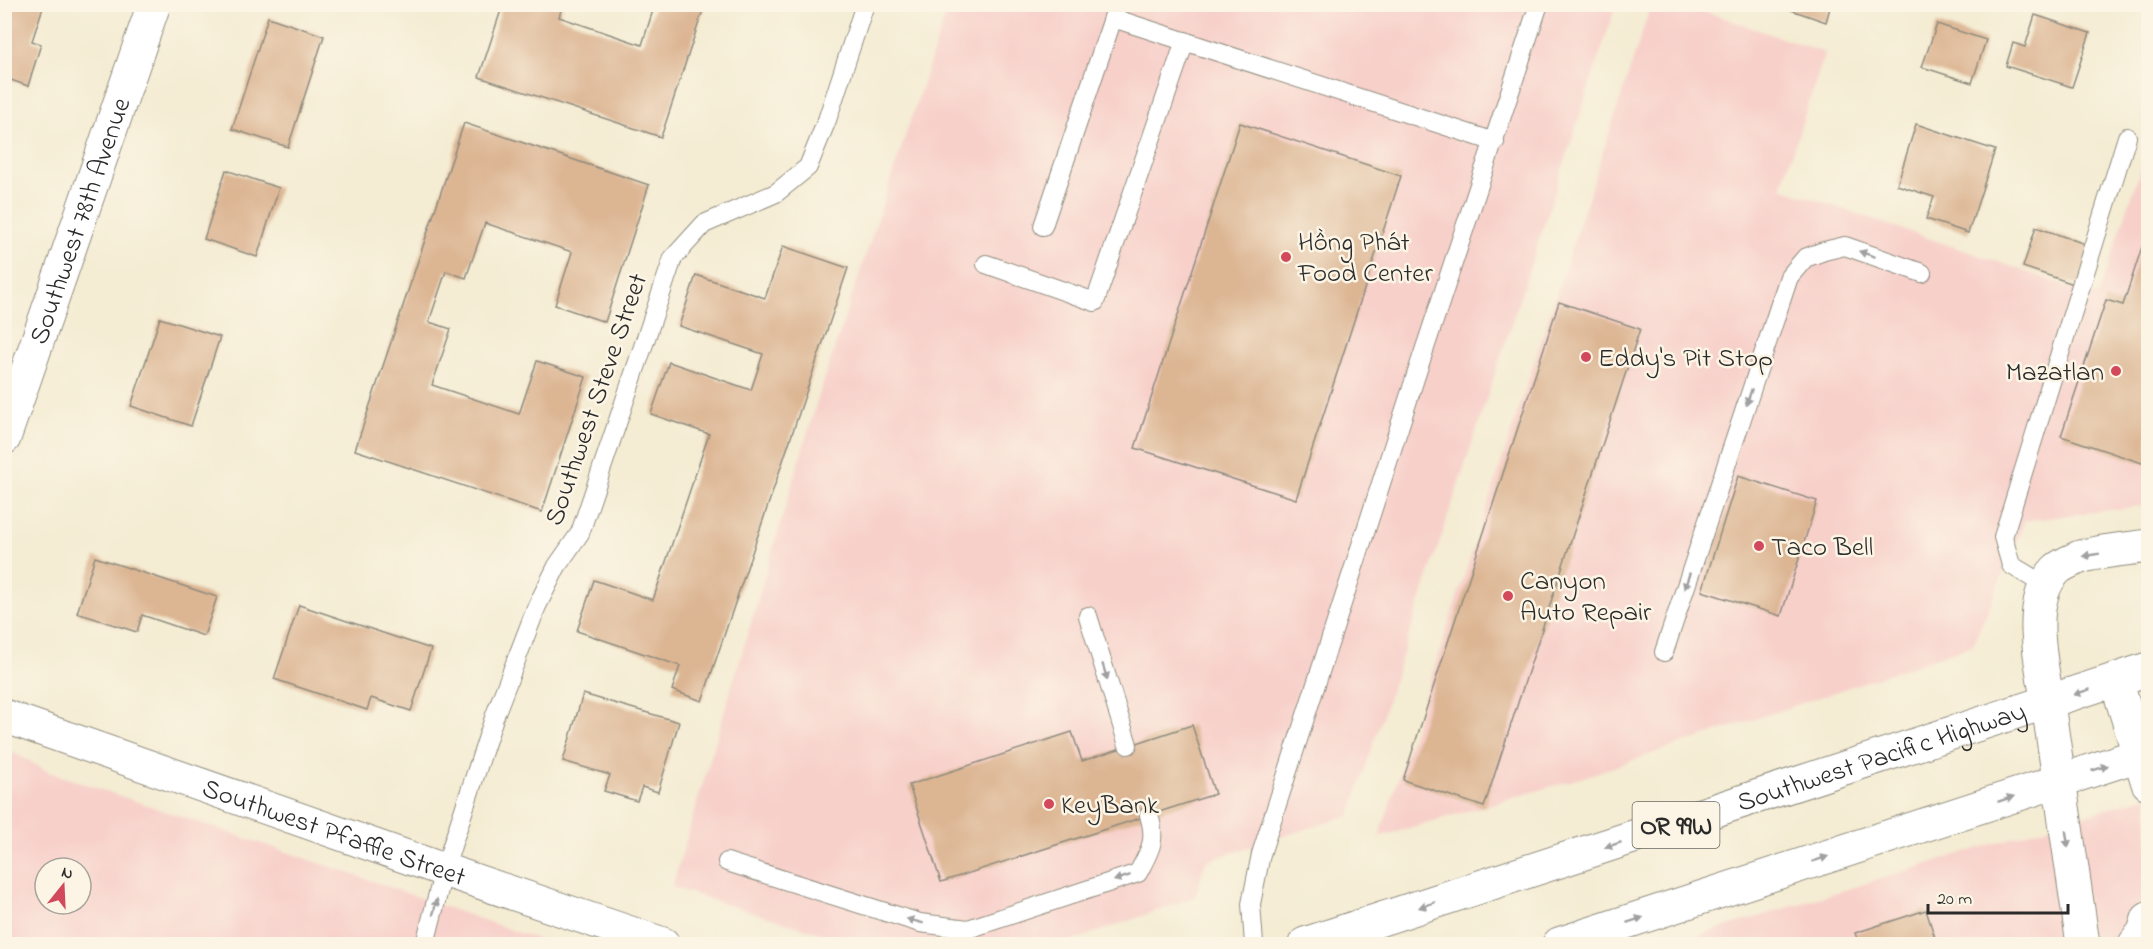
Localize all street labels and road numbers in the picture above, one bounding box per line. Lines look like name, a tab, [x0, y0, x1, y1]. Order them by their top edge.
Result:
street label: Southwest 78th Avenue	[21, 92, 142, 350]
street label: Southwest Steve Street	[536, 268, 659, 531]
street label: Southwest Pacific Highway	[1733, 693, 2031, 824]
street label: Southwest Pfaffle Street	[197, 770, 470, 898]
road number: OR 99W	[1632, 802, 1720, 848]

